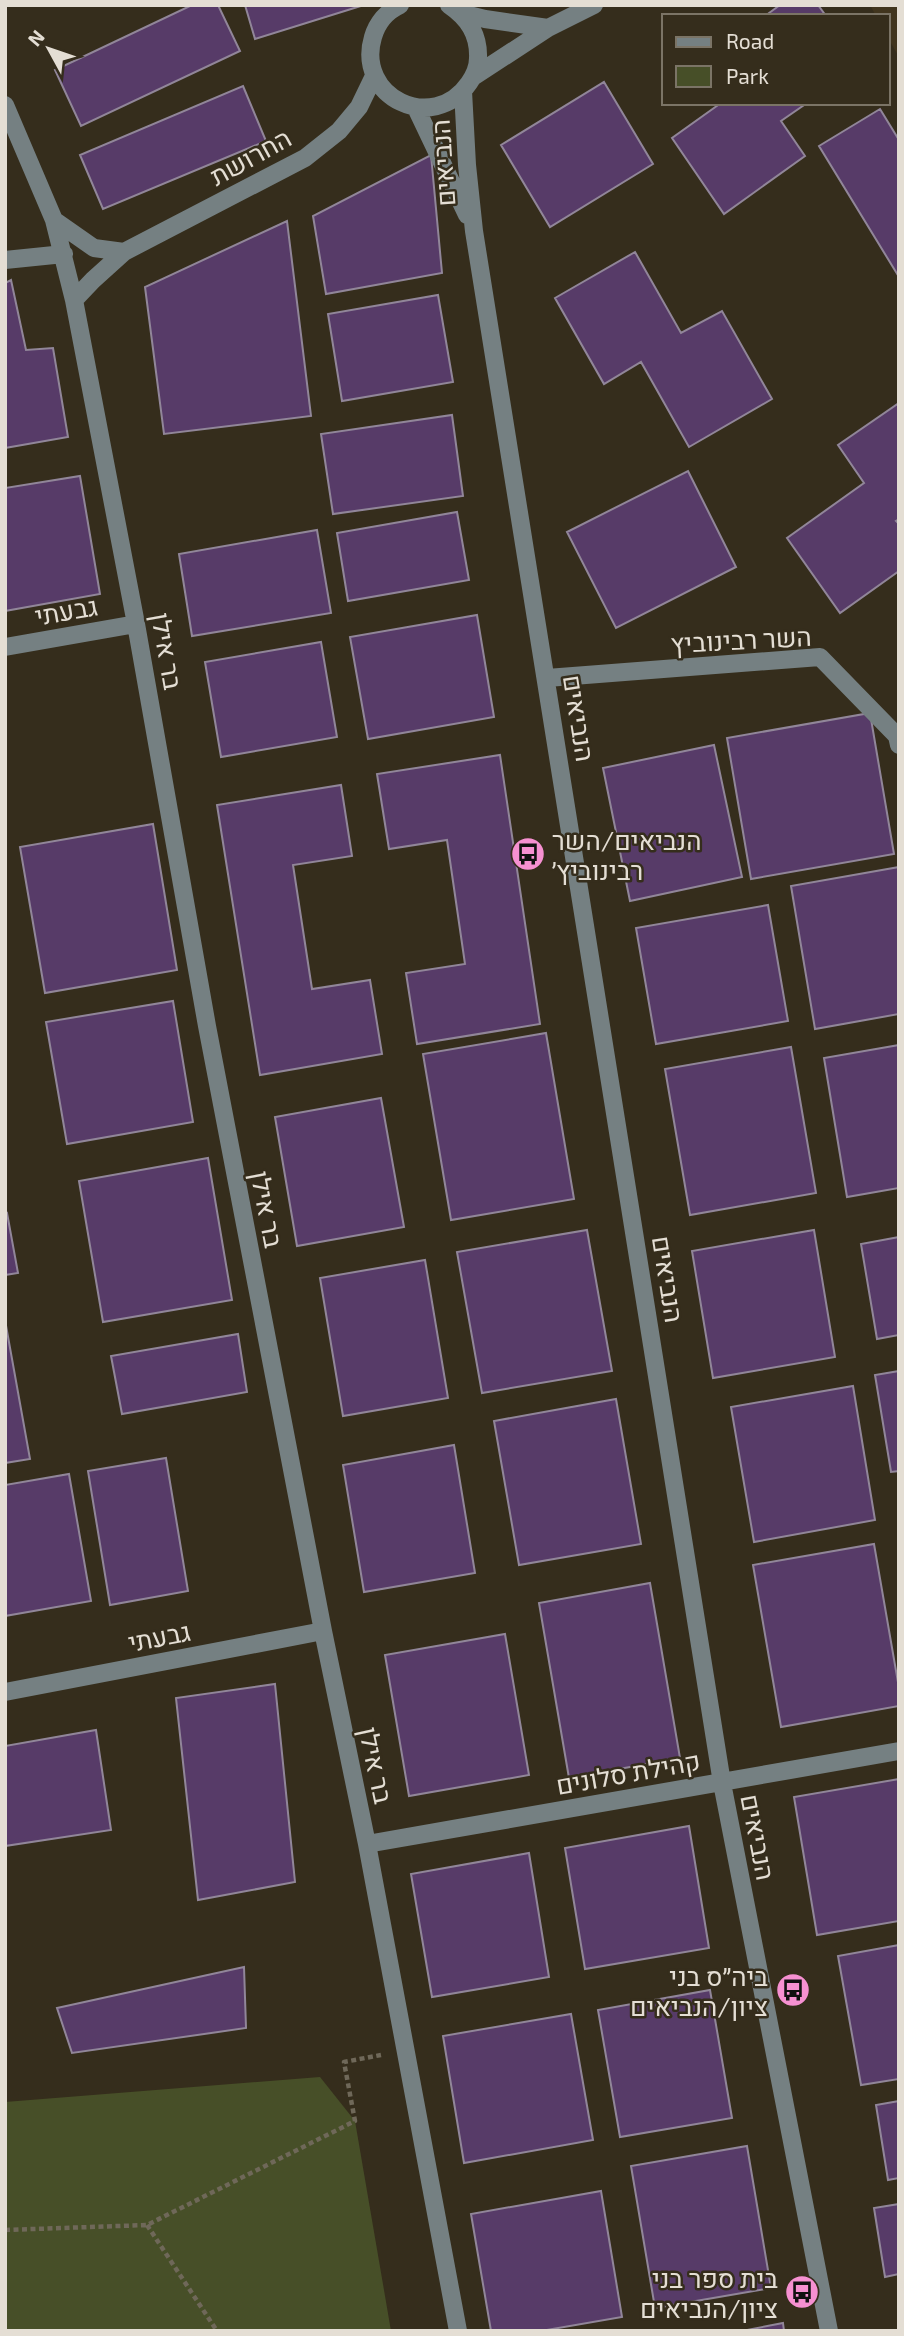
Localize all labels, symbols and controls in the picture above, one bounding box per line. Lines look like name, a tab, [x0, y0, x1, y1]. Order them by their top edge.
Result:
north arrow	[14, 14, 84, 84]
legend	[662, 14, 890, 105]
text: N	[22, 25, 49, 50]
text: Road	[726, 28, 774, 53]
text: Park	[726, 63, 769, 88]
street label: הנביאים	[423, 118, 461, 208]
street label: החרושת	[204, 121, 296, 191]
street label: גבעתי	[32, 589, 100, 631]
street label: בר אילן	[146, 610, 190, 692]
street label: השר רבינוביץ	[670, 620, 812, 658]
street label: הנביאים	[558, 672, 602, 764]
place label: הנביאים/השר רבינוביץ׳	[552, 824, 701, 885]
bus stop icon: הנביאים/השר רבינוביץ׳	[509, 835, 547, 873]
street label: בר אילן	[245, 1168, 291, 1250]
street label: הנביאים	[647, 1233, 691, 1325]
street label: גבעתי	[125, 1615, 193, 1657]
street label: בר אילן	[354, 1724, 400, 1806]
street label: קהילת סלונים	[553, 1744, 703, 1800]
street label: הנביאים	[735, 1791, 783, 1883]
place label: ביה״ס בני ציון/הנביאים	[630, 1960, 768, 2021]
bus stop icon: ביה״ס בני ציון/הנביאים	[774, 1971, 812, 2009]
place label: בית ספר בני ציון/הנביאים	[640, 2262, 778, 2323]
bus stop icon: בית ספר בני ציון/הנביאים	[783, 2273, 821, 2311]

